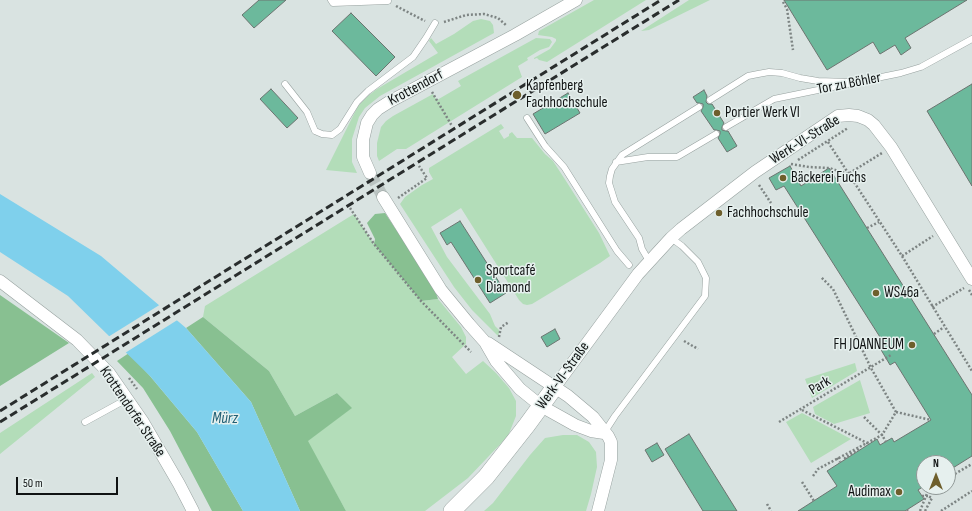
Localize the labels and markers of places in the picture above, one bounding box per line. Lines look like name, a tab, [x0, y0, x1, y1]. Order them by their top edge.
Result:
place label: Kapfenberg Fachhochschule	[526, 77, 608, 112]
marker: Kapfenberg Fachhochschule	[511, 89, 523, 101]
place label: Portier Werk VI	[725, 104, 800, 122]
marker: Portier Werk VI	[712, 108, 722, 118]
place label: Bäckerei Fuchs	[791, 169, 866, 187]
marker: Bäckerei Fuchs	[778, 173, 788, 183]
place label: Fachhochschule	[727, 204, 809, 222]
marker: Fachhochschule	[714, 208, 724, 218]
place label: Sportcafé Diamond	[486, 262, 535, 297]
marker: Sportcafé Diamond	[473, 275, 483, 285]
place label: WS46a	[884, 284, 919, 302]
marker: WS46a	[871, 288, 881, 298]
place label: FH JOANNEUM	[833, 336, 904, 354]
marker: FH JOANNEUM	[907, 340, 917, 350]
place label: Audimax	[848, 483, 891, 501]
marker: Audimax	[894, 487, 904, 497]

